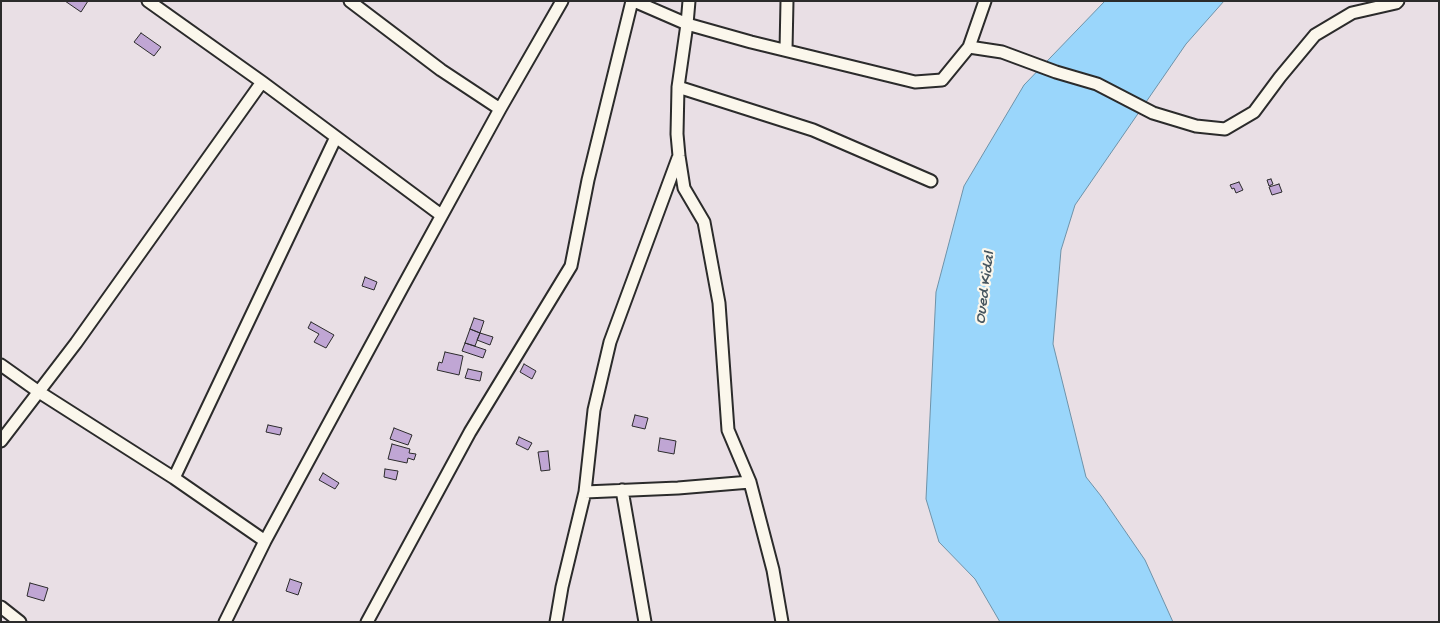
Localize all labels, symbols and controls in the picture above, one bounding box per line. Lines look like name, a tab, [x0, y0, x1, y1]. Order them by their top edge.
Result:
water label: Oued Kidal	[971, 251, 1001, 325]

